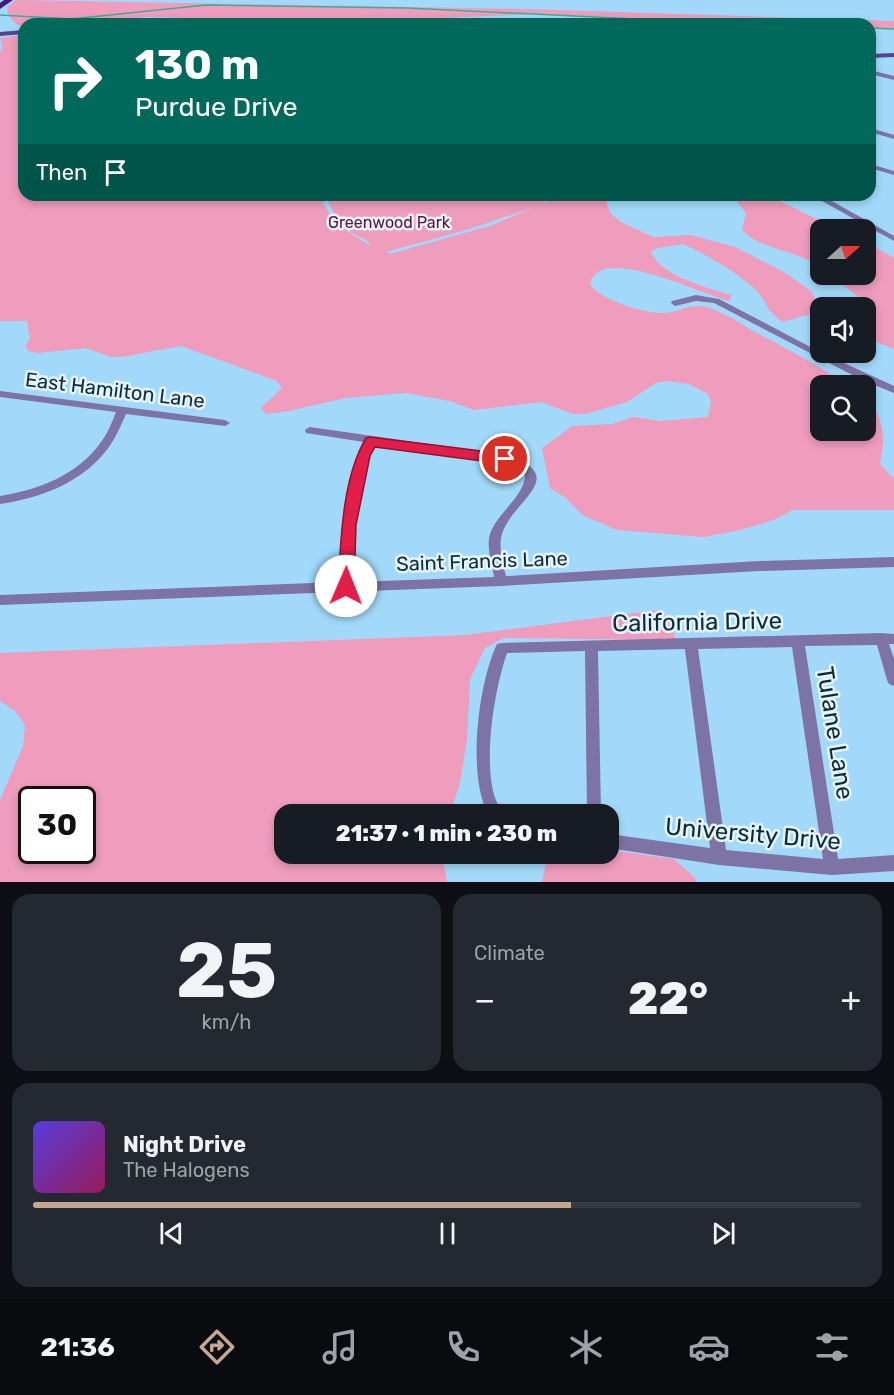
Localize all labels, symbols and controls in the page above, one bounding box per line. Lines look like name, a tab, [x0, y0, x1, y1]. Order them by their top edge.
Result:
text: 130 m	[135, 40, 260, 90]
icon: right	[36, 42, 114, 120]
text: Purdue Drive	[135, 91, 298, 123]
icon: arrive	[99, 156, 132, 189]
text: Then	[36, 159, 87, 186]
park label: Greenwood Park	[328, 213, 451, 232]
north arrow	[810, 219, 876, 285]
map controls	[810, 219, 876, 441]
button: sound	[810, 297, 876, 363]
street label: East Hamilton Lane	[24, 367, 206, 413]
button: search	[810, 375, 876, 441]
pin	[479, 433, 530, 484]
icon: arrive	[488, 442, 521, 475]
street label: Saint Francis Lane	[396, 546, 568, 576]
position arrow	[314, 554, 378, 618]
street label: California Drive	[612, 607, 782, 637]
street label: Tulane Lane	[811, 665, 859, 801]
speed limit sign: 30	[18, 786, 96, 864]
street label: University Drive	[664, 812, 842, 856]
text: 21:37 · 1 min · 230 m	[336, 820, 557, 847]
text: 25	[176, 924, 277, 1017]
text: Climate	[474, 941, 545, 965]
text: 22°	[628, 972, 708, 1025]
text: −	[474, 980, 495, 1019]
text: +	[840, 980, 861, 1019]
text: km/h	[202, 1010, 251, 1034]
text: Night Drive	[123, 1131, 246, 1158]
text: The Halogens	[123, 1158, 250, 1182]
icon: previous	[155, 1217, 188, 1250]
icon: pause	[431, 1217, 464, 1250]
icon: next	[707, 1217, 740, 1250]
icon: directions	[196, 1326, 238, 1368]
icon: music	[319, 1326, 361, 1368]
icon: phone	[442, 1326, 484, 1368]
icon: climate	[565, 1326, 607, 1368]
icon: car	[688, 1326, 730, 1368]
icon: filters	[811, 1326, 853, 1368]
text: 21:36	[41, 1331, 115, 1363]

